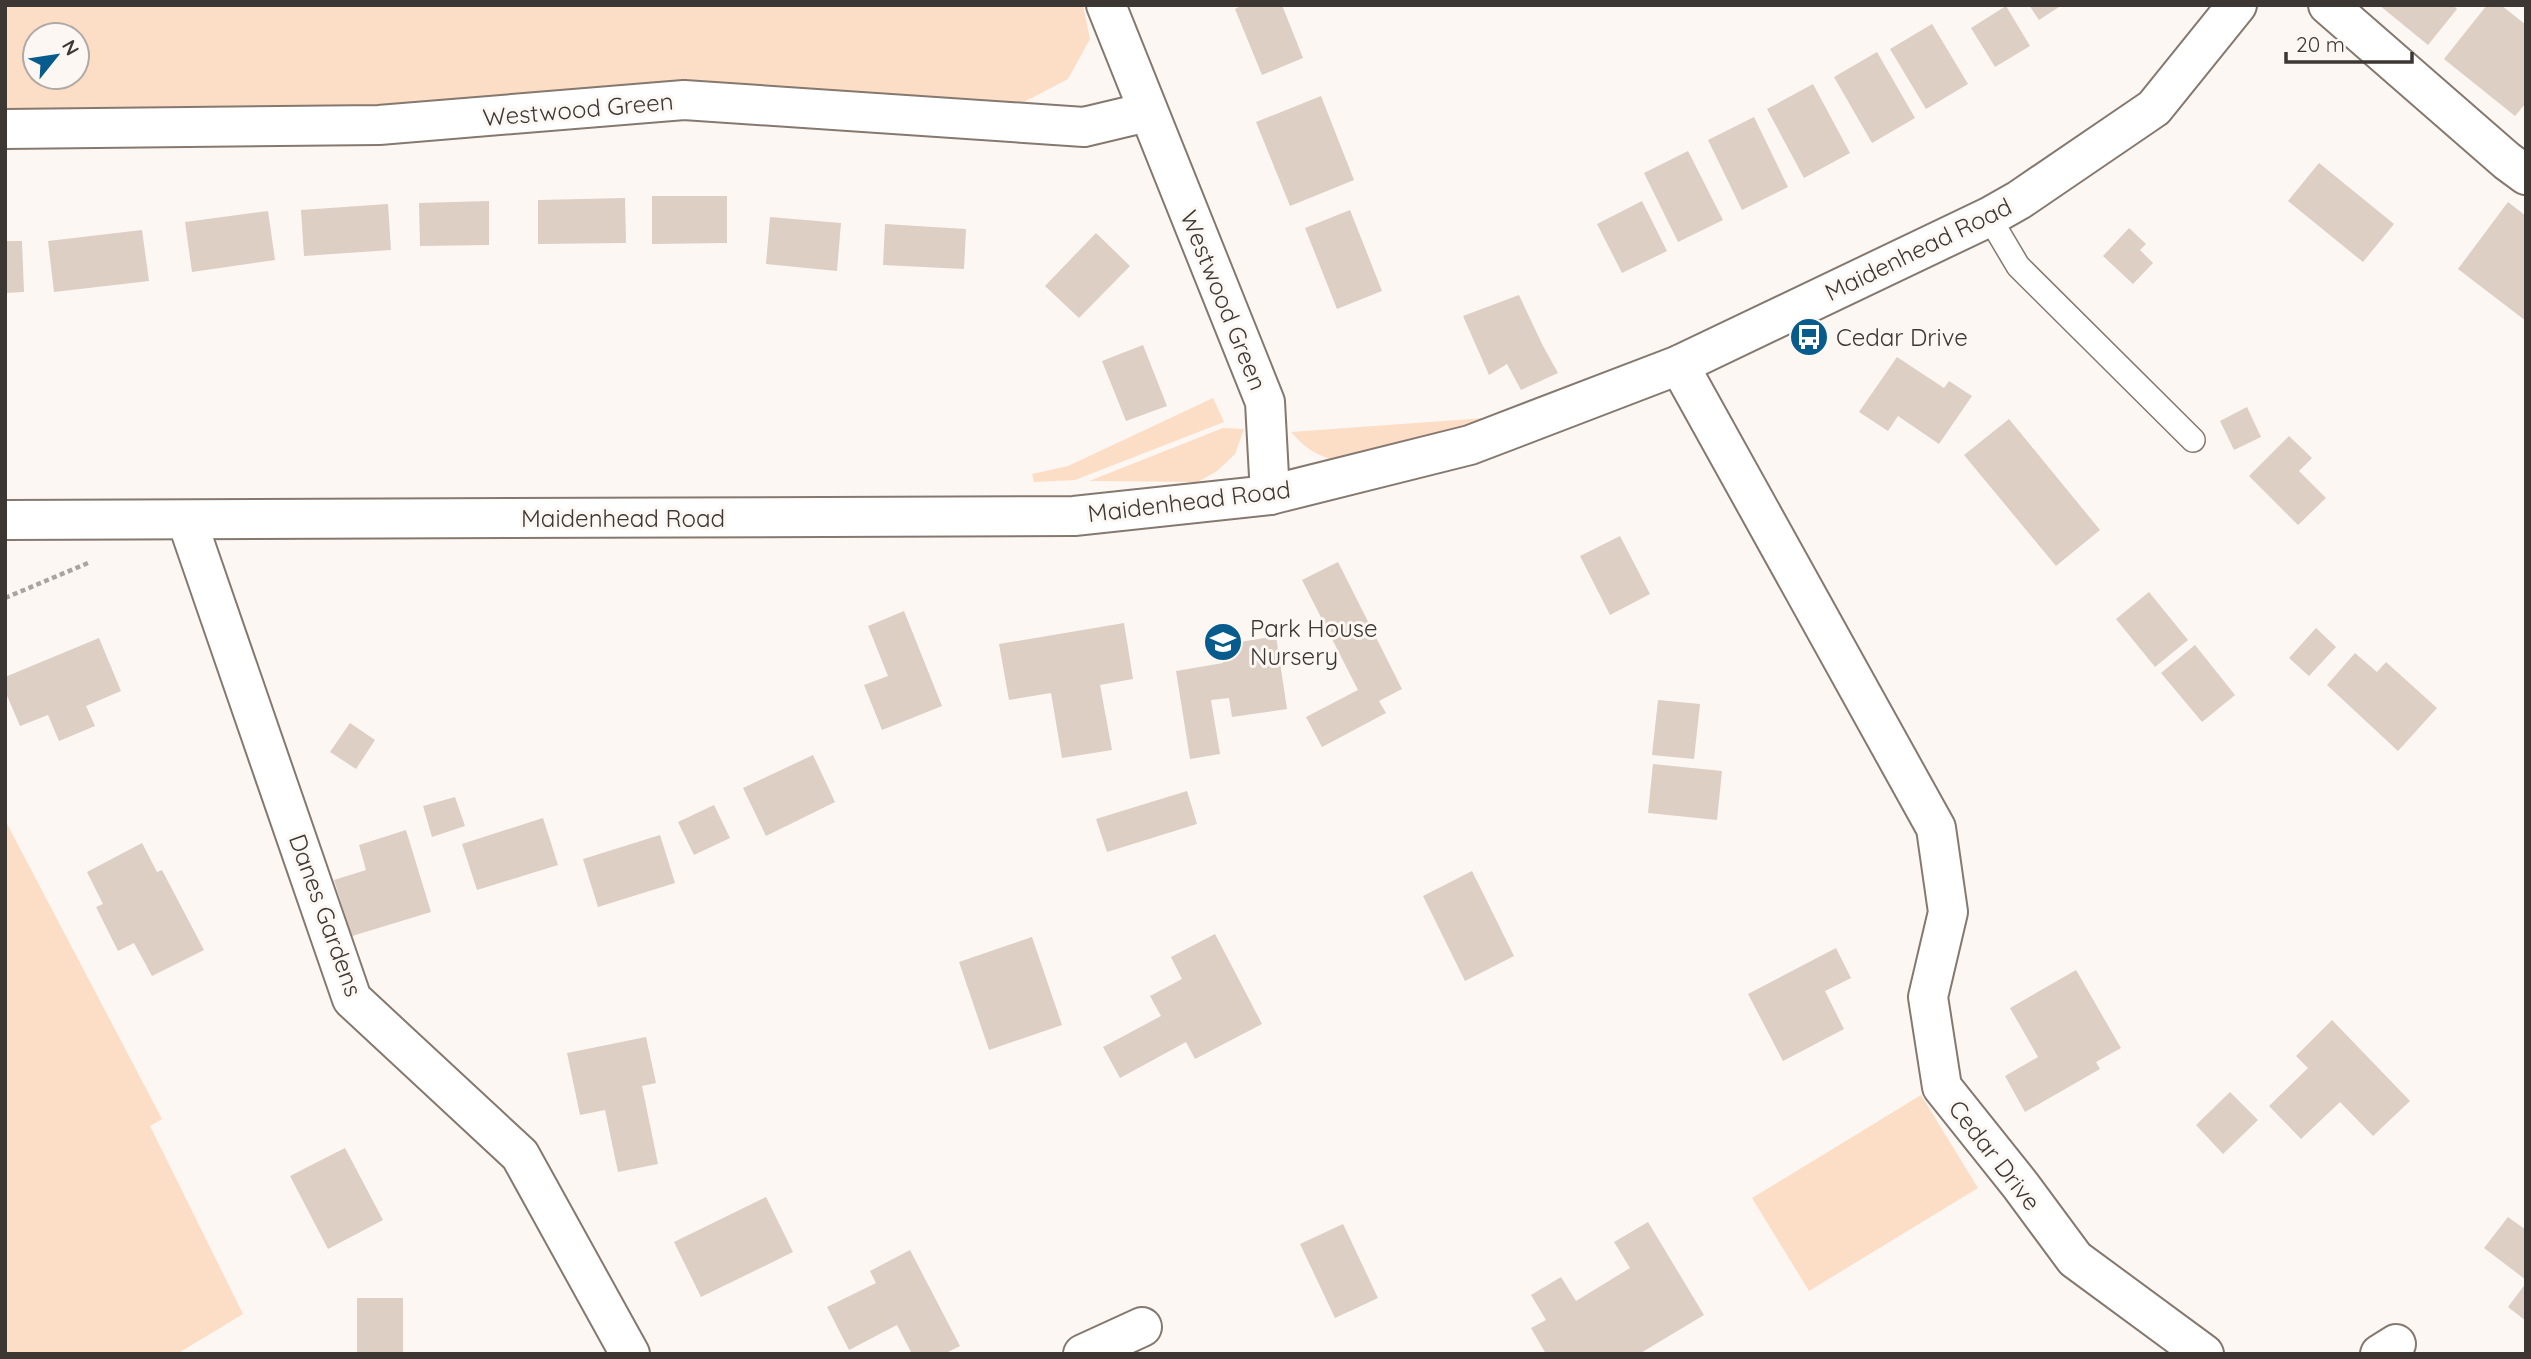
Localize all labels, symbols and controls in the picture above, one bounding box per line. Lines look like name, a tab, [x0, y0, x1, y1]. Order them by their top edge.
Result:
north arrow	[21, 21, 91, 91]
scale bar	[2286, 21, 2412, 65]
text: 20 m	[2296, 31, 2345, 57]
text: N	[57, 35, 85, 60]
street label: Westwood Green	[481, 86, 675, 132]
street label: Maidenhead Road	[1820, 191, 2016, 307]
street label: Westwood Green	[1174, 206, 1274, 394]
bus stop icon: Cedar Drive	[1788, 316, 1830, 358]
place label: Cedar Drive	[1836, 322, 1968, 352]
street label: Maidenhead Road	[1086, 474, 1292, 528]
street label: Maidenhead Road	[521, 503, 725, 533]
place label: Park House Nursery	[1250, 613, 1378, 671]
school or university icon: Park House Nursery	[1202, 621, 1244, 663]
street label: Danes Gardens	[283, 830, 369, 1000]
street label: Cedar Drive	[1943, 1094, 2047, 1216]

